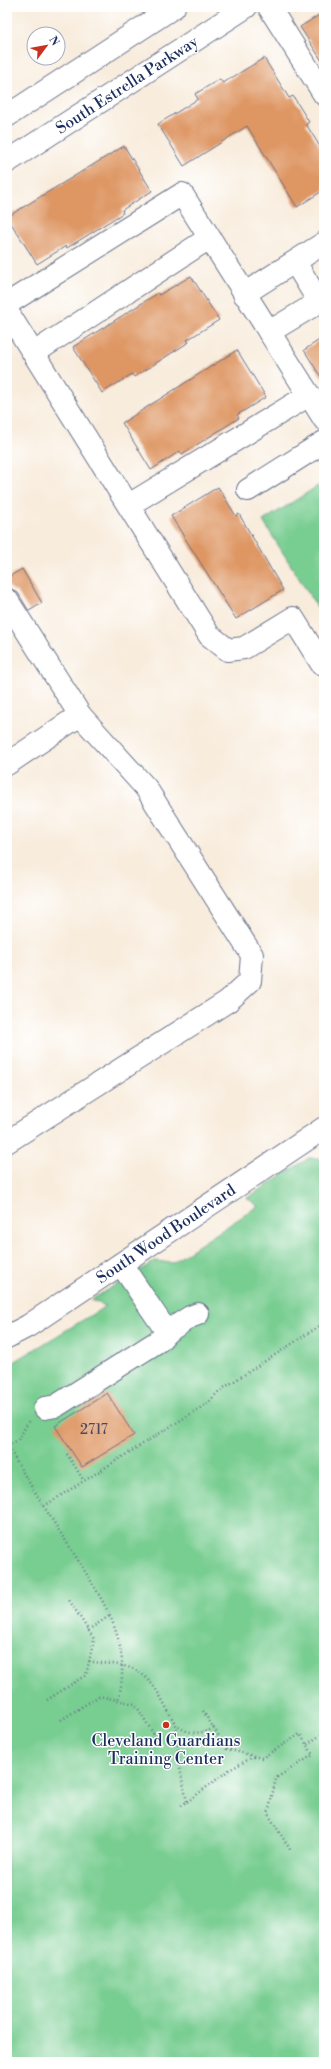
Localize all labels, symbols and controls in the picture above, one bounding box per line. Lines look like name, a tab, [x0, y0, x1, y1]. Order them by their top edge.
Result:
north arrow	[26, 26, 66, 66]
street label: South Estrella Parkway	[52, 31, 202, 139]
text: N	[45, 34, 62, 49]
street label: South Wood Boulevard	[93, 1180, 239, 1288]
house number: 2717	[80, 1421, 108, 1439]
marker: Cleveland Guardians Training Center	[161, 1720, 171, 1730]
place label: Cleveland Guardians Training Center	[91, 1731, 241, 1769]

